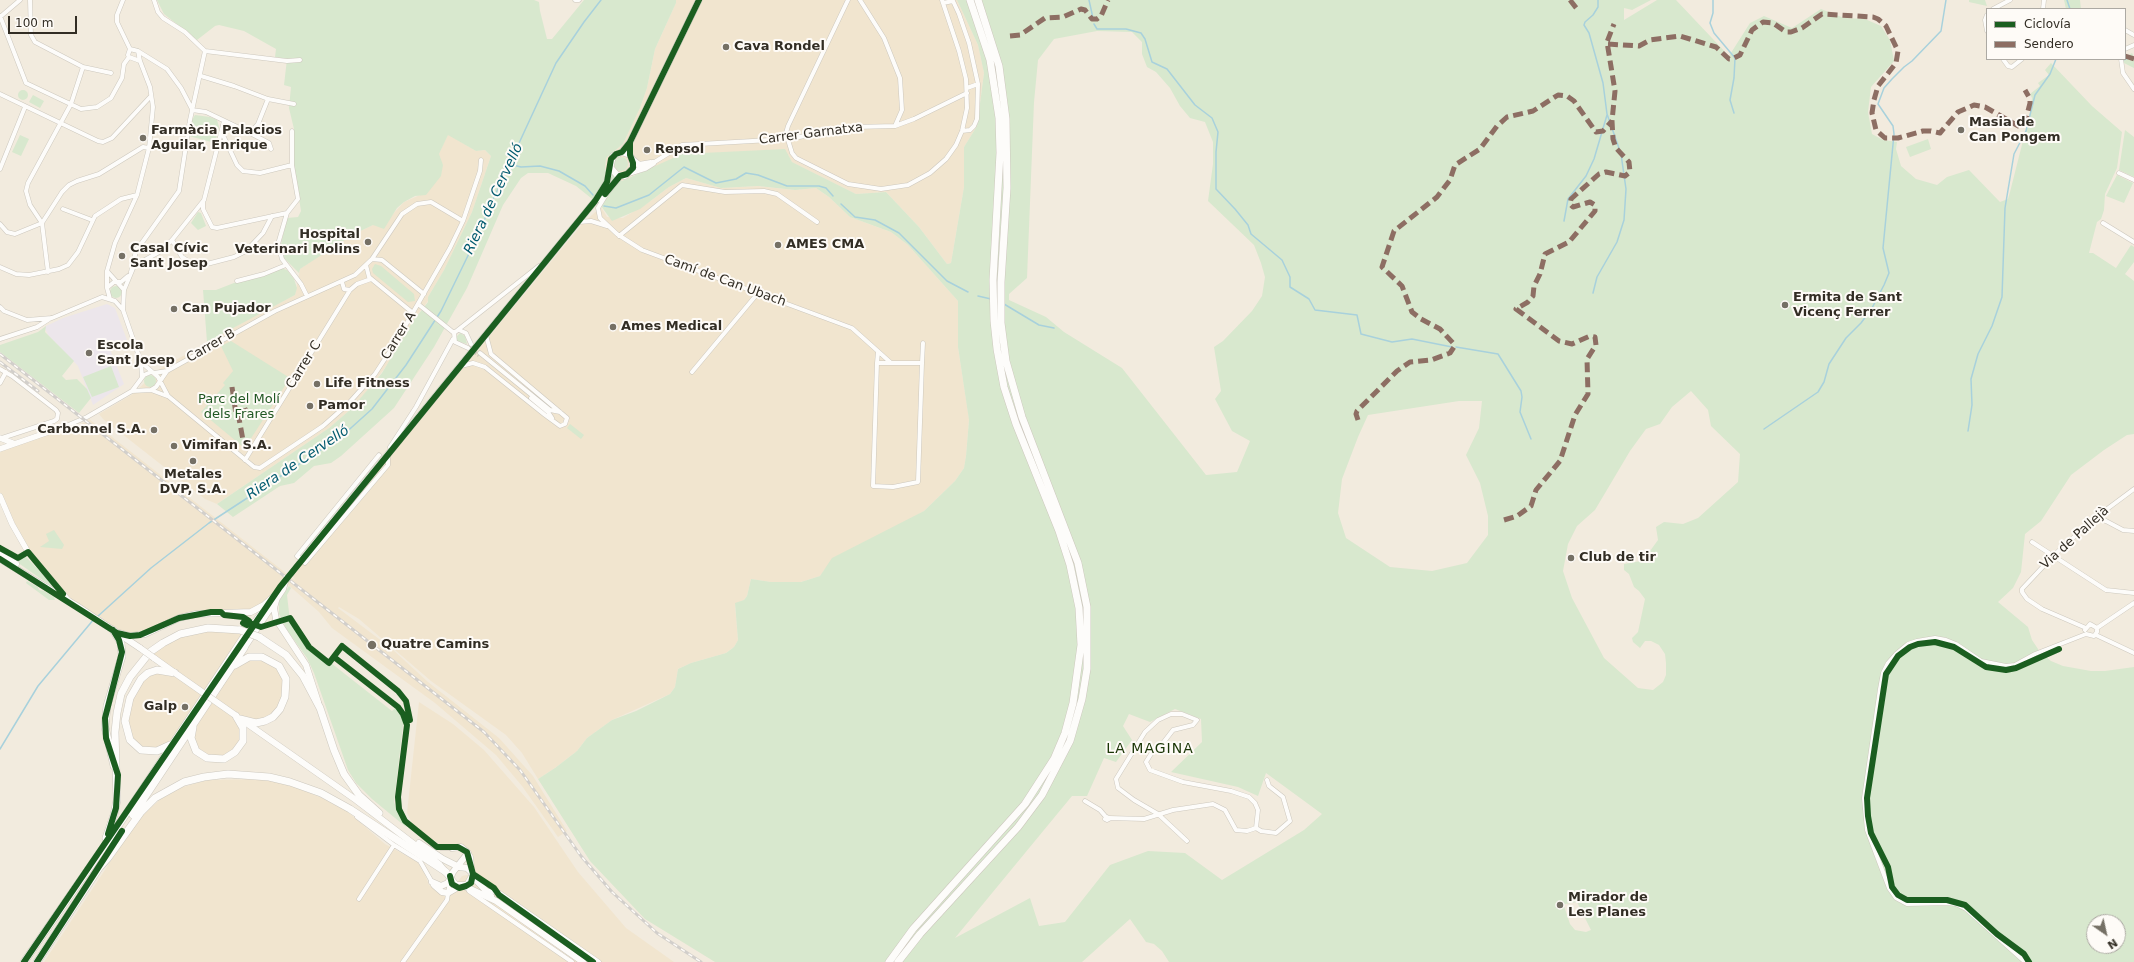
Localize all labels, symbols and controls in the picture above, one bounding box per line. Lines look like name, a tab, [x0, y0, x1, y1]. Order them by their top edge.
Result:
scale bar	[10, 8, 79, 34]
legend	[1986, 8, 2126, 60]
text: 100 m	[15, 16, 53, 30]
text: Ciclovía	[2024, 17, 2071, 31]
text: Sendero	[2024, 37, 2074, 51]
place label: Cava Rondel	[734, 39, 825, 55]
marker: Cava Rondel	[721, 42, 731, 52]
place label: Masia de Can Pongem	[1969, 115, 2060, 146]
street label: Carrer Garnatxa	[758, 120, 864, 148]
place label: Farmàcia Palacios Aguilar, Enrique	[151, 123, 282, 154]
marker: Masia de Can Pongem	[1956, 125, 1966, 135]
marker: Farmàcia Palacios Aguilar, Enrique	[138, 133, 148, 143]
water label: Riera de Cervelló	[461, 141, 527, 257]
place label: Repsol	[655, 142, 704, 158]
marker: Repsol	[642, 145, 652, 155]
place label: Hospital Veterinari Molins	[235, 227, 360, 258]
marker: Hospital Veterinari Molins	[363, 237, 373, 247]
place label: AMES CMA	[786, 237, 864, 253]
marker: AMES CMA	[773, 240, 783, 250]
place label: Casal Cívic Sant Josep	[130, 241, 208, 272]
marker: Casal Cívic Sant Josep	[117, 251, 127, 261]
street label: Camí de Can Ubach	[662, 252, 788, 310]
place label: Ermita de Sant Vicenç Ferrer	[1793, 290, 1902, 321]
marker: Ermita de Sant Vicenç Ferrer	[1780, 300, 1790, 310]
place label: Can Pujador	[182, 301, 271, 317]
marker: Can Pujador	[169, 304, 179, 314]
street label: Carrer A	[378, 309, 420, 363]
place label: Ames Medical	[621, 319, 722, 335]
marker: Ames Medical	[608, 322, 618, 332]
street label: Carrer B	[184, 326, 238, 366]
place label: Escola Sant Josep	[97, 338, 175, 369]
street label: Carrer C	[283, 338, 325, 392]
marker: Escola Sant Josep	[84, 348, 94, 358]
place label: Life Fitness	[325, 376, 410, 392]
marker: Life Fitness	[312, 379, 322, 389]
park label: Parc del Molí dels Frares	[198, 392, 280, 423]
place label: Pamor	[318, 398, 365, 414]
marker: Pamor	[305, 401, 315, 411]
place label: Carbonnel S.A.	[37, 422, 146, 438]
water label: Riera de Cervelló	[243, 422, 353, 504]
marker: Carbonnel S.A.	[149, 425, 159, 435]
place label: Vimifan S.A.	[182, 438, 272, 454]
marker: Vimifan S.A.	[169, 441, 179, 451]
marker: Metales DVP, S.A.	[188, 456, 198, 466]
place label: Metales DVP, S.A.	[160, 467, 226, 498]
street label: Via de Pallejà	[2038, 503, 2112, 573]
place label: Club de tir	[1579, 550, 1656, 566]
marker: Club de tir	[1566, 553, 1576, 563]
place label: Quatre Camins	[381, 637, 489, 653]
marker: Quatre Camins	[366, 639, 378, 651]
place label: Galp	[144, 699, 177, 715]
marker: Galp	[180, 702, 190, 712]
district label: LA MAGINA	[1106, 741, 1194, 757]
place label: Mirador de Les Planes	[1568, 890, 1648, 921]
marker: Mirador de Les Planes	[1555, 900, 1565, 910]
north arrow	[2086, 914, 2126, 954]
text: N	[2105, 936, 2120, 952]

